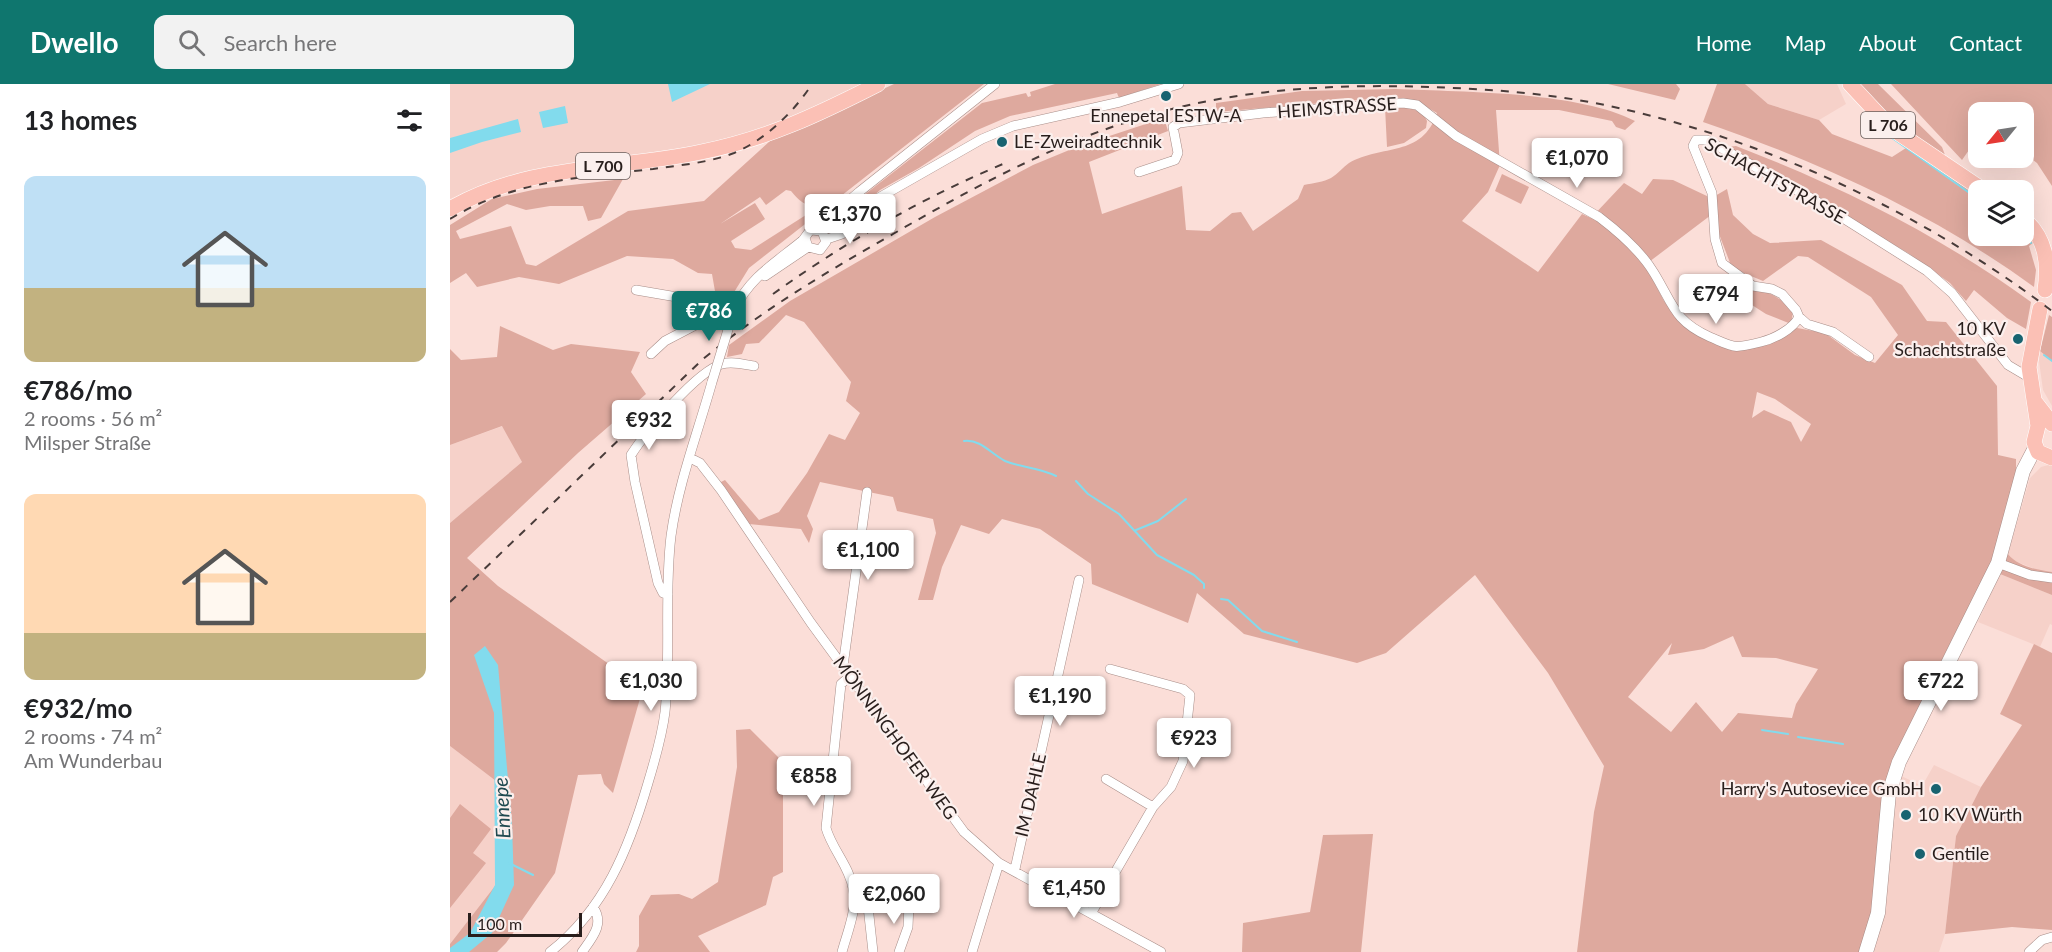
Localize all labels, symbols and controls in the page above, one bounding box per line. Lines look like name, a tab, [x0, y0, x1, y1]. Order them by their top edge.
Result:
search box	[154, 15, 574, 69]
text: Dwello	[30, 25, 118, 59]
icon: search	[175, 26, 208, 59]
text: Search here	[223, 29, 337, 56]
text: Home	[1696, 30, 1752, 55]
text: Map	[1785, 30, 1826, 55]
text: About	[1859, 30, 1916, 55]
text: Contact	[1949, 30, 2022, 55]
marker: Ennepetal ESTW-A	[1159, 89, 1173, 103]
street label: HEIMSTRASSE	[1276, 92, 1397, 122]
north arrow	[1968, 102, 2034, 168]
map controls	[1968, 102, 2034, 246]
text: 13 homes	[24, 104, 137, 136]
icon: filters	[393, 104, 426, 137]
place label: Ennepetal ESTW-A	[1090, 104, 1243, 126]
road number: L 706	[1861, 112, 1915, 138]
place label: LE-Zweiradtechnik	[1014, 130, 1163, 152]
street label: SCHACHTSTRASSE	[1701, 132, 1850, 228]
marker: LE-Zweiradtechnik	[995, 135, 1009, 149]
pin: €1,070	[1528, 138, 1626, 189]
text: €1,070	[1546, 145, 1608, 169]
road number: L 700	[576, 153, 630, 179]
button: layers	[1968, 180, 2034, 246]
pin: €1,370	[801, 194, 899, 245]
text: €1,370	[819, 201, 881, 225]
icon: home	[171, 215, 279, 323]
pin: €794	[1680, 274, 1752, 325]
text: €794	[1693, 281, 1739, 305]
pin: €786	[673, 291, 745, 342]
text: €786	[686, 298, 732, 322]
place label: 10 KV Schachtstraße	[1894, 317, 2007, 360]
marker: 10 KV Schachtstraße	[2011, 332, 2025, 346]
text: €786/mo	[24, 374, 132, 406]
pin: €932	[613, 400, 685, 451]
text: 2 rooms · 56 m²	[24, 406, 162, 430]
text: €932	[626, 407, 672, 431]
text: Milsper Straße	[24, 430, 151, 454]
pin: €1,100	[819, 530, 917, 581]
icon: home	[171, 533, 279, 641]
text: €1,100	[837, 537, 899, 561]
street label: MÖNNINGHOFER WEG	[829, 651, 963, 823]
pin: €1,030	[602, 661, 700, 712]
pin: €722	[1905, 661, 1977, 712]
text: €1,030	[620, 668, 682, 692]
text: €722	[1918, 668, 1964, 692]
pin: €1,190	[1011, 676, 1109, 727]
text: €1,190	[1029, 683, 1091, 707]
text: €932/mo	[24, 692, 132, 724]
pin: €923	[1158, 718, 1230, 769]
text: 2 rooms · 74 m²	[24, 724, 162, 748]
text: €923	[1171, 725, 1217, 749]
text: Am Wunderbau	[24, 748, 162, 772]
street label: IM DAHLE	[1010, 751, 1050, 839]
pin: €858	[778, 756, 850, 807]
text: €858	[791, 763, 837, 787]
water label: Ennepe	[487, 777, 515, 839]
place label: Harry's Autosevice GmbH	[1721, 777, 1924, 799]
marker: Harry's Autosevice GmbH	[1929, 782, 1943, 796]
place label: 10 KV Würth	[1918, 803, 2022, 825]
marker: 10 KV Würth	[1899, 808, 1913, 822]
place label: Gentile	[1932, 842, 1989, 864]
marker: Gentile	[1913, 847, 1927, 861]
pin: €1,450	[1025, 868, 1123, 919]
pin: €2,060	[845, 874, 943, 925]
text: €1,450	[1043, 875, 1105, 899]
text: €2,060	[863, 881, 925, 905]
scale bar	[468, 910, 582, 938]
text: 100 m	[477, 914, 522, 933]

